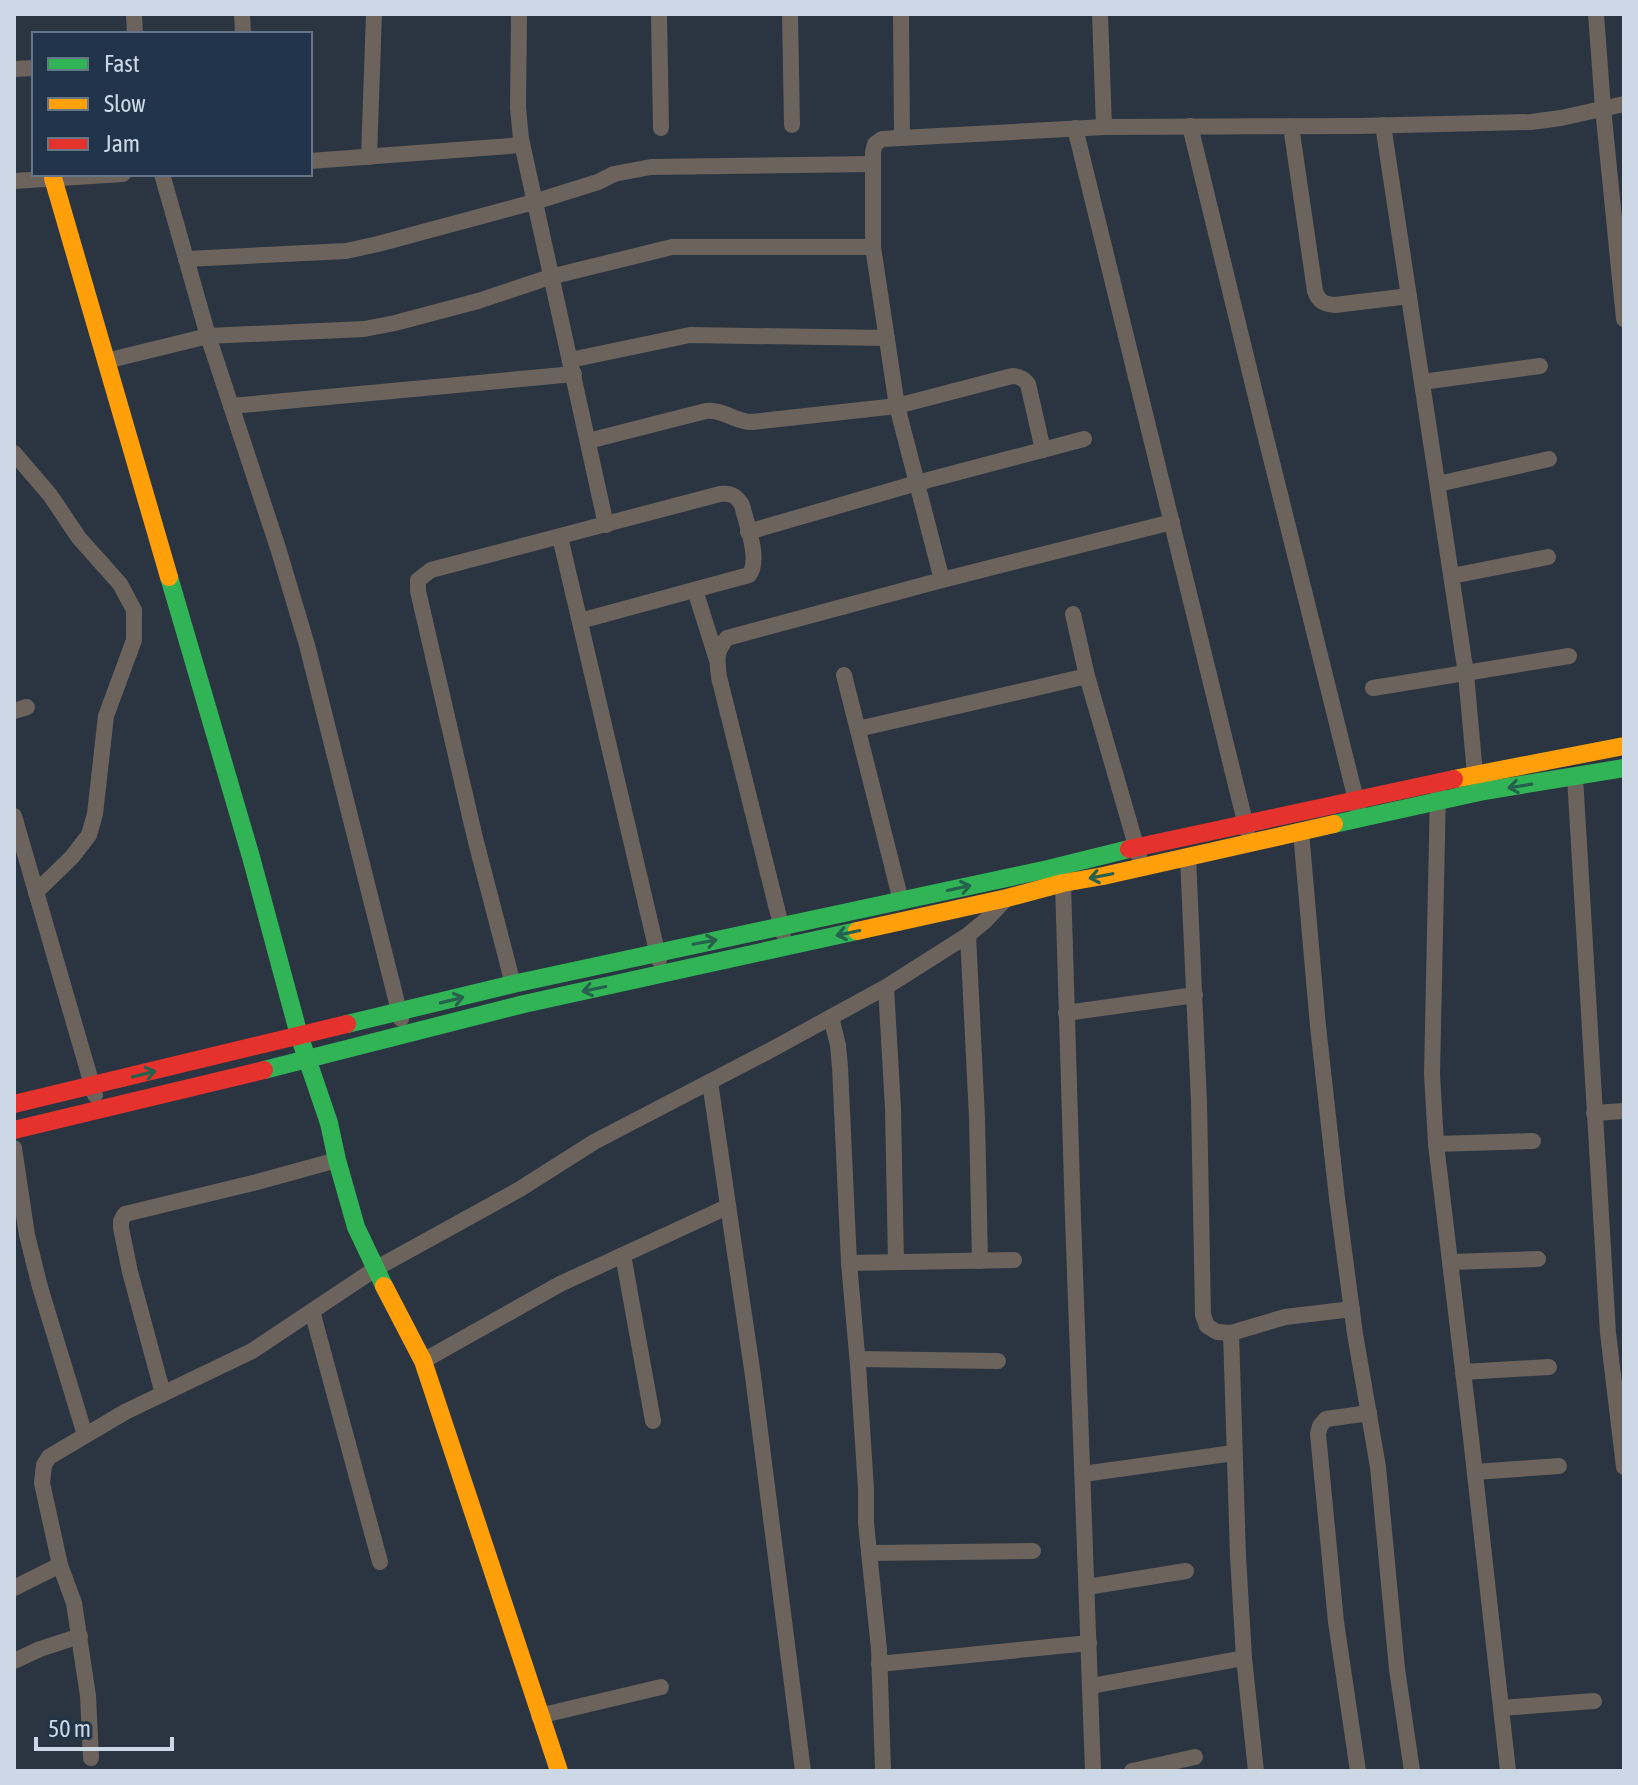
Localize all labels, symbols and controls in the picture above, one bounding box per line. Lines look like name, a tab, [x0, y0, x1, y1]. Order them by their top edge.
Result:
legend	[32, 32, 312, 176]
text: Fast	[104, 50, 140, 77]
text: Slow	[104, 90, 146, 117]
text: Jam	[104, 130, 140, 157]
one-way arrow	[1507, 779, 1533, 794]
one-way arrow	[1089, 869, 1115, 884]
one-way arrow	[946, 880, 972, 895]
one-way arrow	[835, 926, 861, 941]
one-way arrow	[692, 934, 717, 949]
one-way arrow	[581, 982, 607, 997]
one-way arrow	[438, 991, 464, 1006]
one-way arrow	[131, 1065, 157, 1080]
scale bar	[36, 1701, 172, 1751]
text: 50 m	[48, 1715, 91, 1742]

